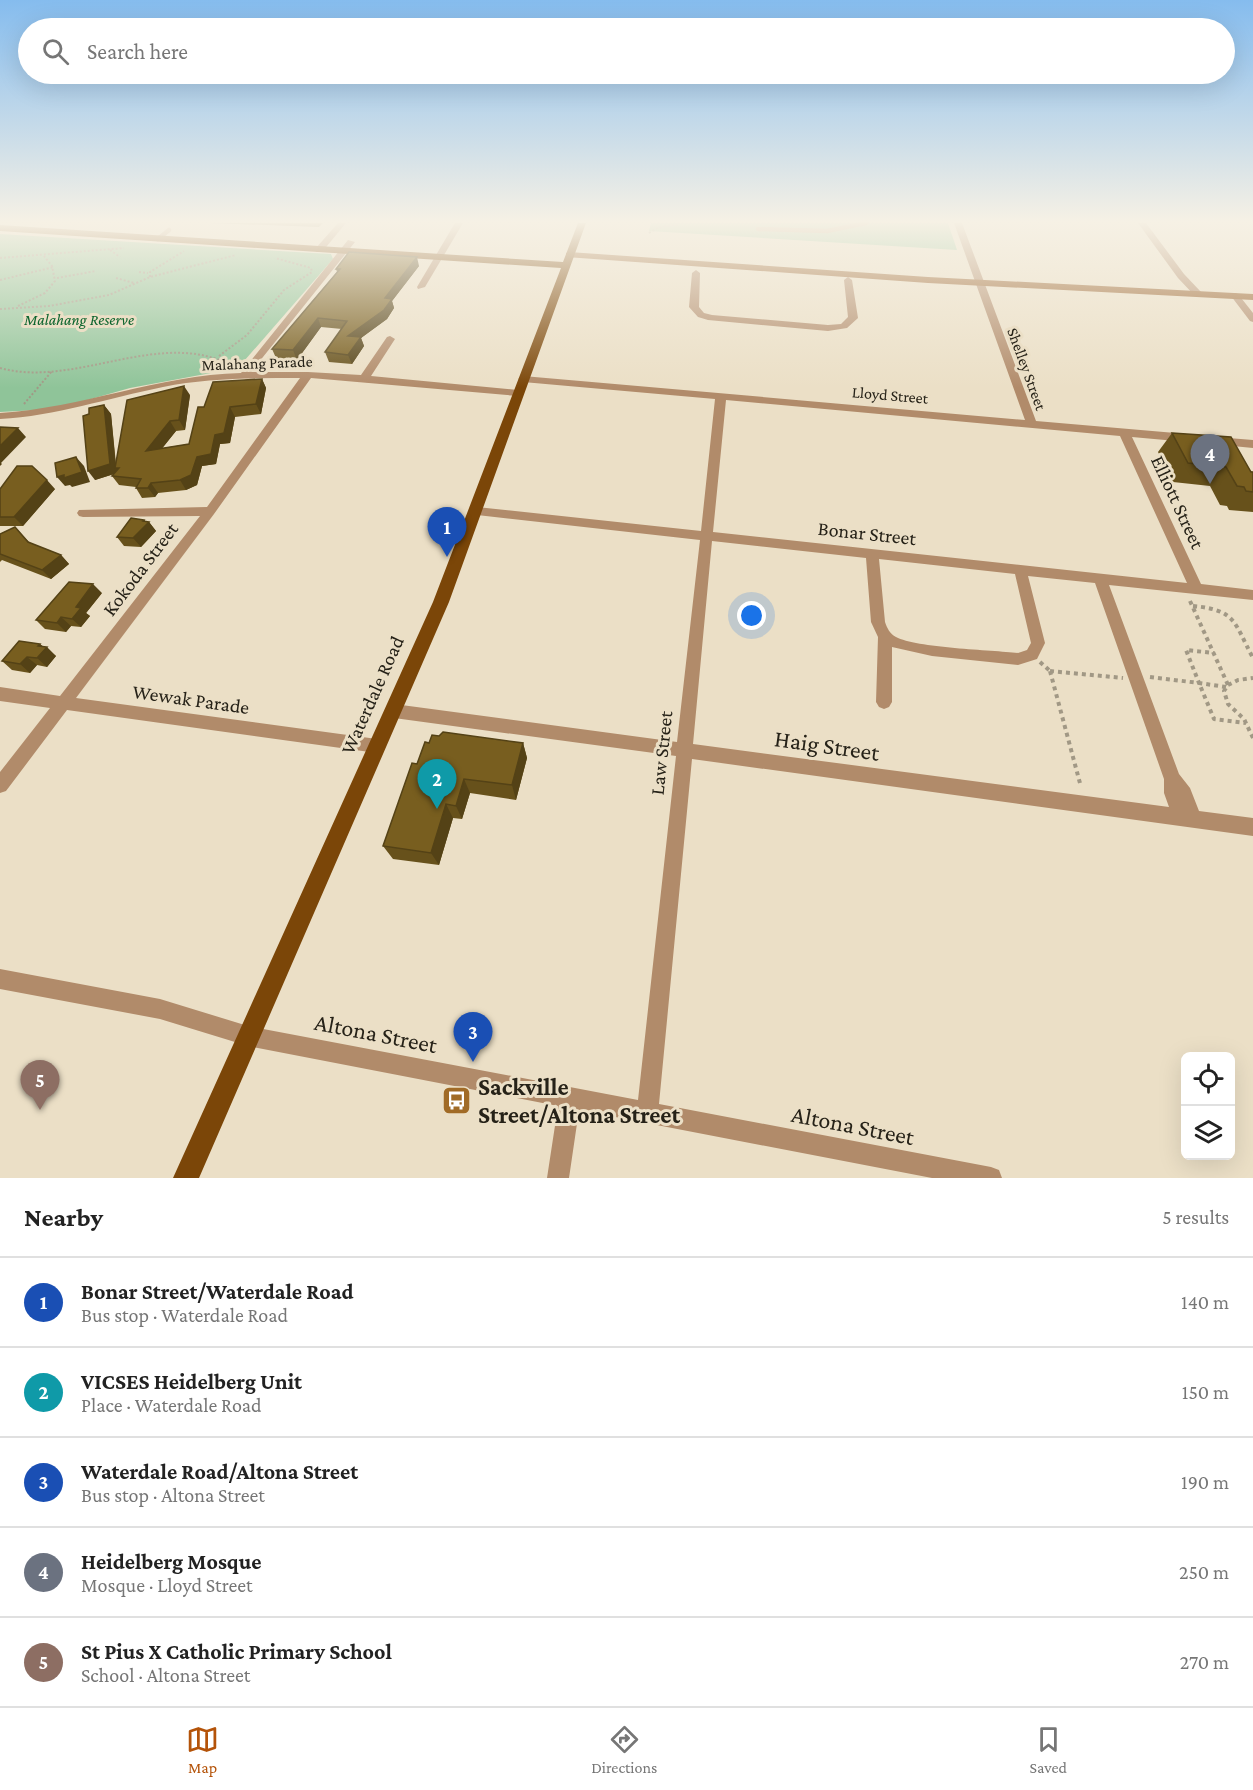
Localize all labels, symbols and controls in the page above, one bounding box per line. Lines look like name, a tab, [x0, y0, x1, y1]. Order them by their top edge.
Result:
search box	[18, 18, 1235, 84]
icon: search	[39, 35, 72, 68]
text: Search here	[87, 39, 188, 64]
park label: Malahang Reserve	[23, 311, 134, 329]
street label: Shelley Street	[1003, 326, 1050, 413]
street label: Malahang Parade	[201, 353, 313, 374]
street label: Lloyd Street	[851, 383, 929, 408]
pin: 4	[1190, 434, 1230, 484]
street label: Elliott Street	[1147, 452, 1209, 552]
pin: 1	[428, 508, 466, 557]
street label: Bonar Street	[817, 517, 918, 549]
street label: Kokoda Street	[98, 518, 182, 620]
your location	[737, 601, 766, 630]
street label: Waterdale Road	[336, 632, 408, 757]
street label: Wewak Parade	[131, 680, 251, 718]
street label: Law Street	[646, 709, 676, 796]
street label: Haig Street	[773, 724, 882, 766]
pin: 2	[418, 760, 456, 809]
street label: Altona Street	[312, 1008, 441, 1058]
pin: 3	[454, 1012, 492, 1062]
map controls	[1181, 1052, 1235, 1160]
button: locate	[1181, 1052, 1235, 1106]
pin: 5	[20, 1060, 60, 1110]
place label: Sackville Street/Altona Street	[478, 1073, 680, 1128]
bus stop icon: Sackville Street/Altona Street	[441, 1084, 473, 1116]
street label: Altona Street	[789, 1100, 918, 1150]
button: layers	[1181, 1106, 1235, 1160]
text: Nearby	[24, 1203, 103, 1232]
text: 5 results	[1162, 1206, 1229, 1228]
text: Bonar Street/Waterdale Road	[81, 1279, 354, 1304]
text: 1	[40, 1291, 47, 1313]
text: 140 m	[1181, 1291, 1229, 1313]
text: Bus stop · Waterdale Road	[81, 1304, 288, 1326]
text: VICSES Heidelberg Unit	[81, 1369, 302, 1394]
text: 2	[38, 1381, 49, 1403]
text: 150 m	[1182, 1381, 1229, 1403]
text: Place · Waterdale Road	[81, 1394, 262, 1416]
text: Waterdale Road/Altona Street	[81, 1459, 358, 1484]
text: 3	[39, 1471, 48, 1493]
text: 190 m	[1181, 1471, 1229, 1493]
text: Bus stop · Altona Street	[81, 1484, 265, 1506]
text: Heidelberg Mosque	[81, 1549, 261, 1574]
text: 4	[38, 1561, 49, 1583]
text: 250 m	[1179, 1561, 1229, 1583]
text: Mosque · Lloyd Street	[81, 1574, 253, 1596]
text: St Pius X Catholic Primary School	[81, 1639, 392, 1664]
text: 5	[39, 1651, 48, 1673]
text: 270 m	[1180, 1651, 1229, 1673]
text: School · Altona Street	[81, 1664, 250, 1686]
tab: Map	[186, 1723, 219, 1776]
tab: Directions	[591, 1723, 657, 1776]
tab: Saved	[1029, 1723, 1067, 1776]

